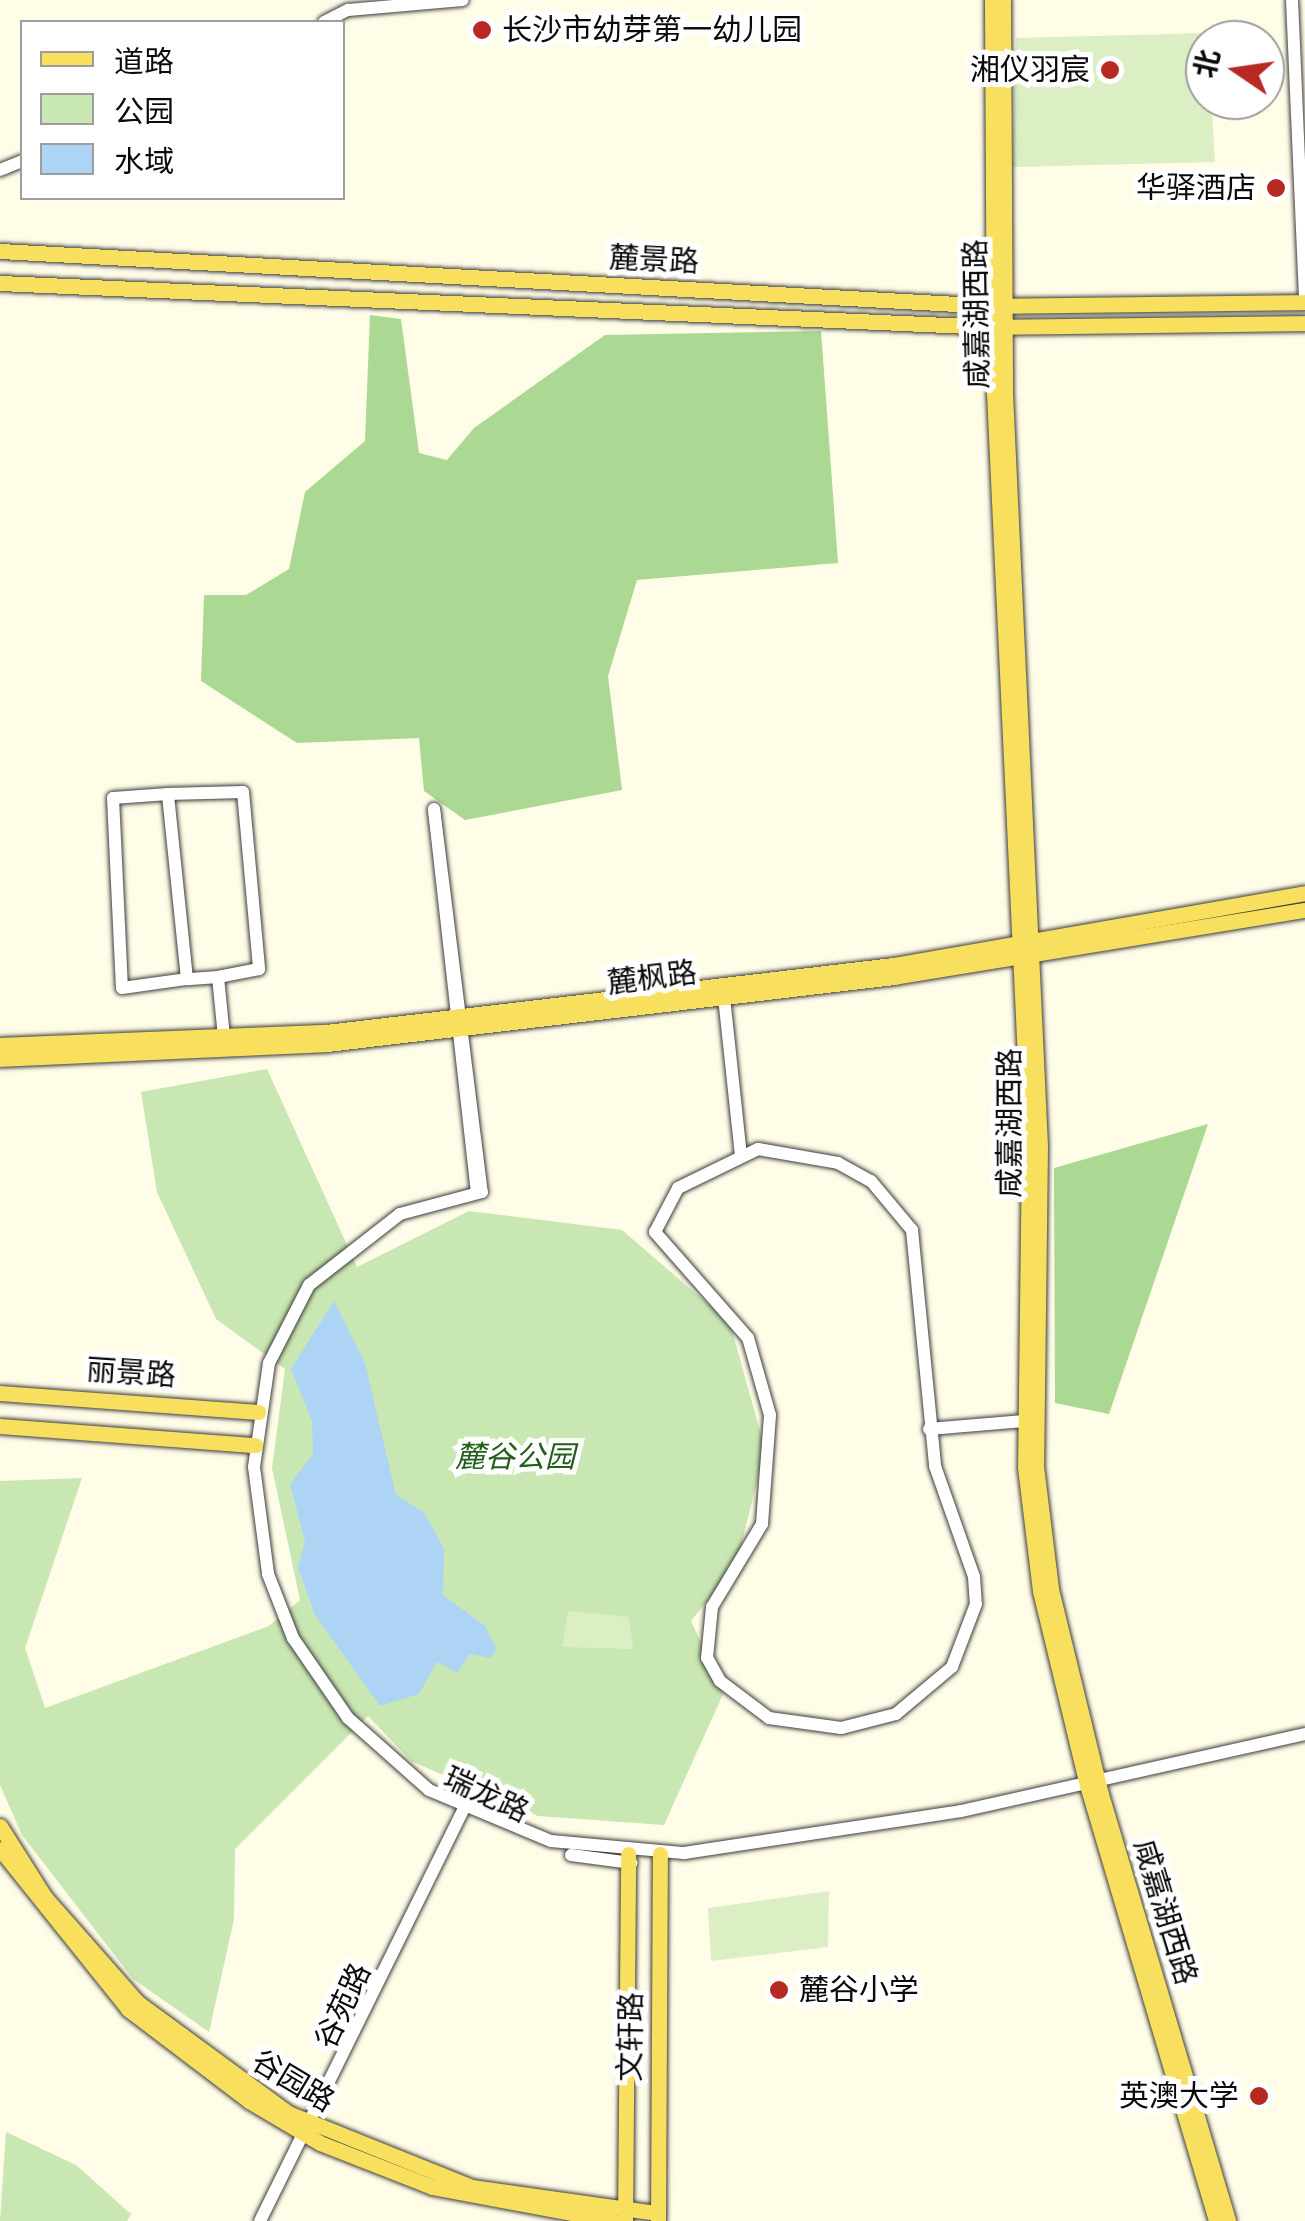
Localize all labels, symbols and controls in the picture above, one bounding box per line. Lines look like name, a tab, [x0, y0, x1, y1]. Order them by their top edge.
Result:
place label: 长沙市幼芽第一幼儿园	[502, 12, 802, 48]
marker: 长沙市幼芽第一幼儿园	[471, 19, 493, 41]
legend	[20, 20, 345, 200]
north arrow	[1185, 20, 1285, 120]
text: 道路	[114, 44, 174, 80]
text: 北	[1188, 46, 1226, 81]
place label: 湘仪羽宸	[970, 52, 1090, 88]
marker: 湘仪羽宸	[1099, 59, 1121, 81]
text: 公园	[114, 94, 174, 130]
text: 水域	[114, 144, 174, 180]
place label: 华驿酒店	[1136, 170, 1256, 206]
marker: 华驿酒店	[1265, 177, 1287, 199]
street label: 咸嘉湖西路	[958, 239, 996, 389]
street label: 麓景路	[608, 240, 700, 280]
street label: 麓枫路	[605, 955, 699, 1001]
street label: 咸嘉湖西路	[992, 1048, 1028, 1198]
street label: 丽景路	[85, 1352, 177, 1394]
park label: 麓谷公园	[455, 1439, 575, 1475]
street label: 瑞龙路	[438, 1760, 534, 1830]
street label: 咸嘉湖西路	[1126, 1835, 1204, 1989]
street label: 谷苑路	[308, 1958, 378, 2054]
place label: 麓谷小学	[799, 1972, 919, 2008]
marker: 麓谷小学	[768, 1979, 790, 2001]
street label: 文轩路	[612, 1992, 650, 2082]
street label: 谷园路	[245, 2042, 341, 2120]
place label: 英澳大学	[1119, 2078, 1239, 2114]
marker: 英澳大学	[1248, 2085, 1270, 2107]

